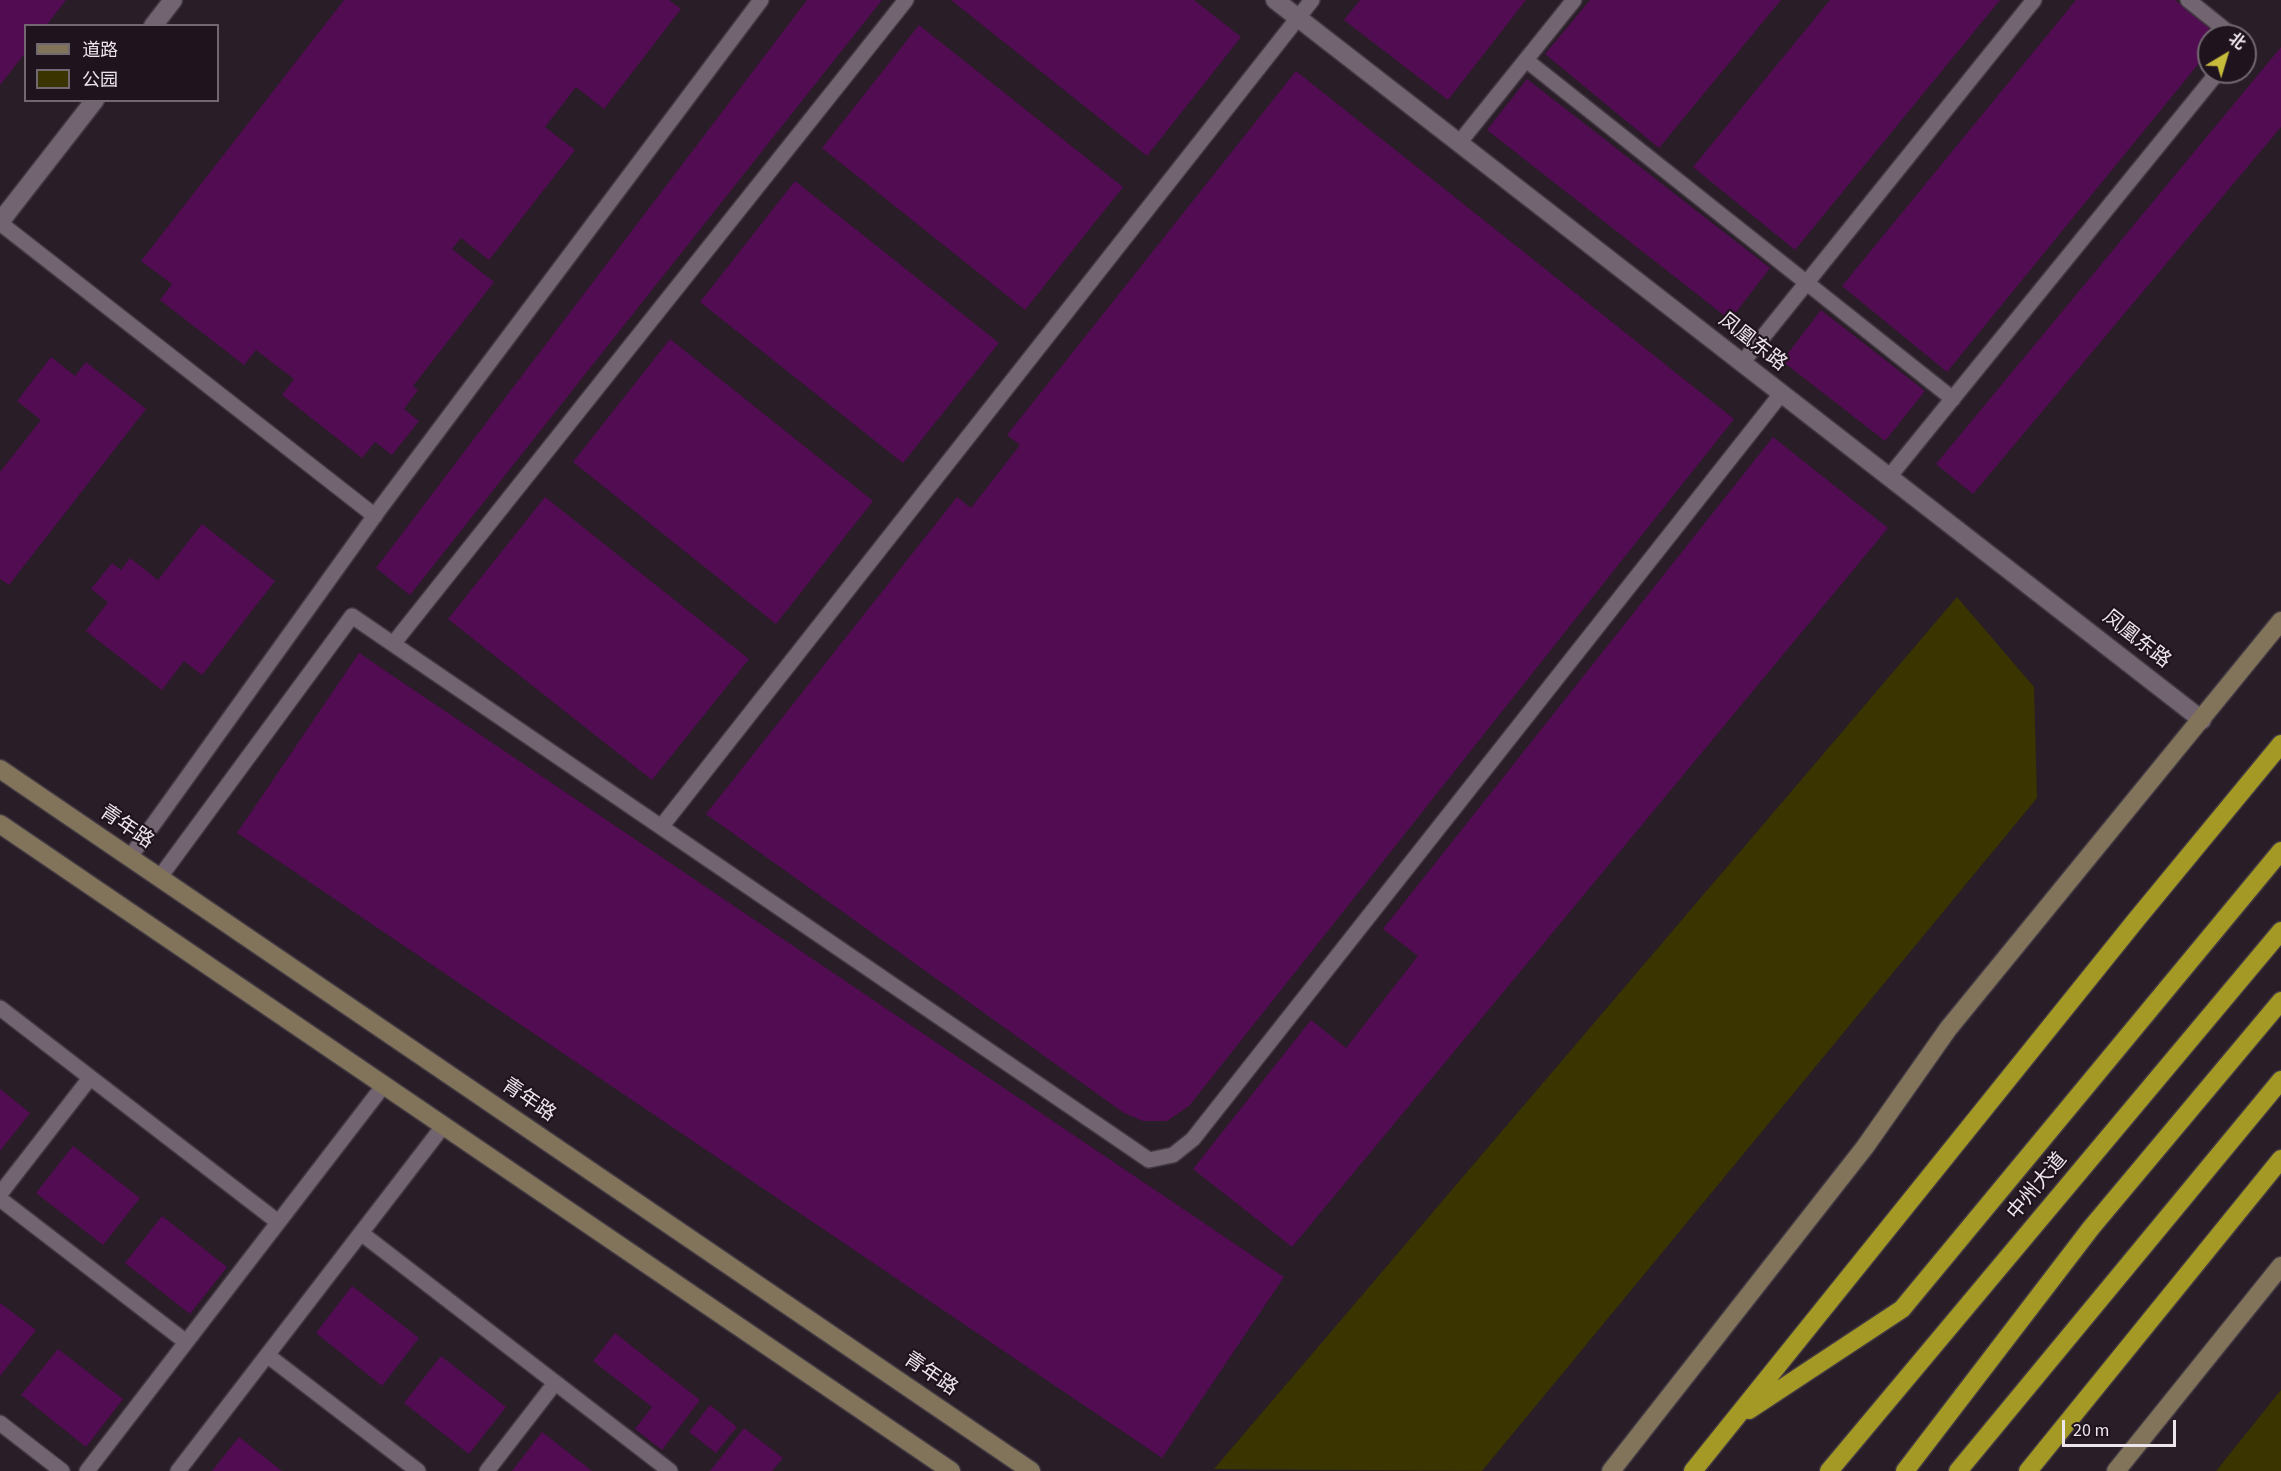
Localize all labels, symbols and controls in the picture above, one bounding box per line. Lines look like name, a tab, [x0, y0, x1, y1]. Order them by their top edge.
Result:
legend	[24, 24, 219, 102]
north arrow	[2197, 24, 2257, 84]
text: 北	[2224, 28, 2250, 55]
text: 道路	[82, 38, 118, 63]
text: 公园	[82, 68, 118, 93]
street label: 凤凰东路	[1713, 309, 1791, 377]
street label: 凤凰东路	[2097, 606, 2175, 674]
street label: 青年路	[94, 801, 158, 855]
street label: 青年路	[496, 1074, 560, 1128]
street label: 中州大道	[2003, 1149, 2073, 1225]
street label: 青年路	[898, 1348, 962, 1402]
scale bar	[2065, 1408, 2179, 1446]
text: 20 m	[2073, 1418, 2109, 1443]

